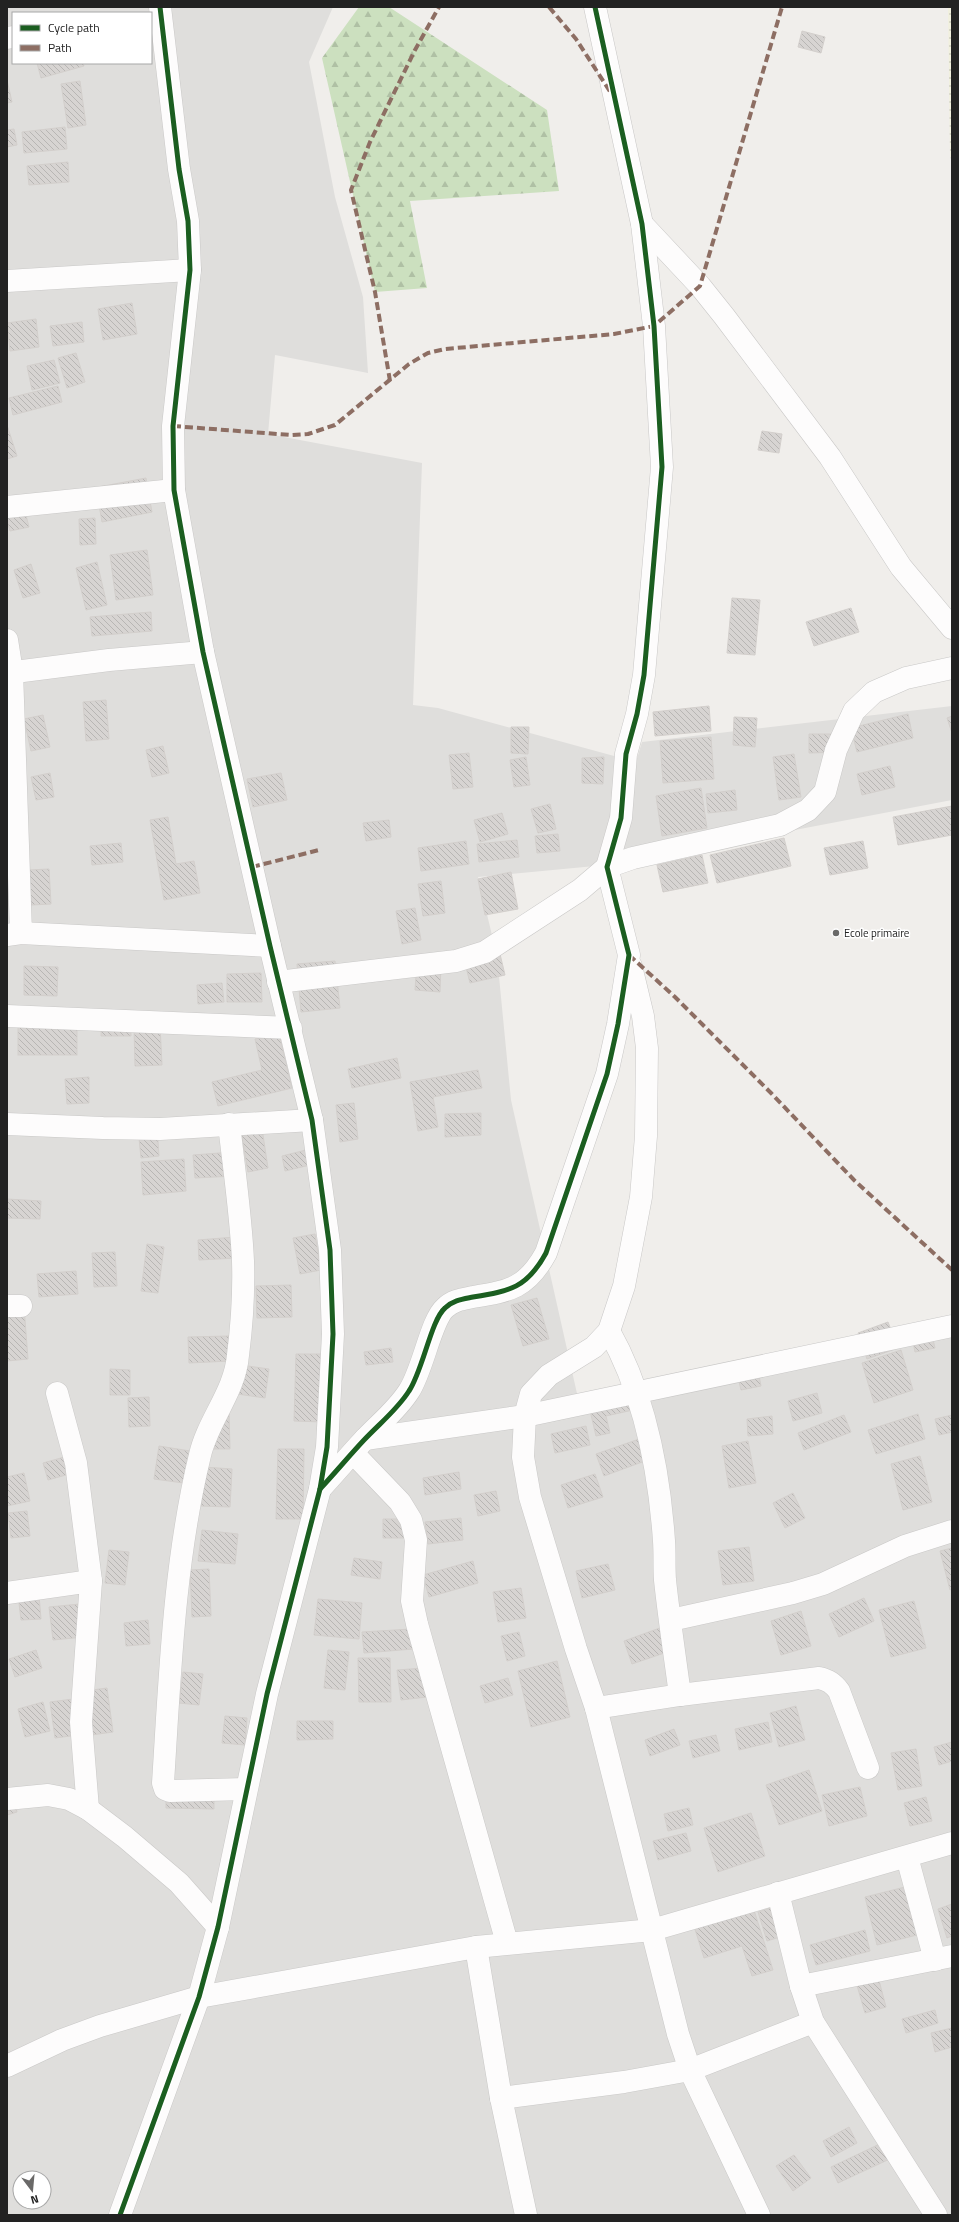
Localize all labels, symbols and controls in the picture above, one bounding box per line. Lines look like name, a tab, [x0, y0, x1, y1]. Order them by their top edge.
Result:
legend	[12, 12, 152, 64]
text: Cycle path	[48, 18, 100, 37]
text: Path	[48, 38, 72, 57]
place label: Ecole primaire	[844, 925, 910, 941]
marker: Ecole primaire	[831, 928, 841, 938]
north arrow	[12, 2170, 52, 2210]
text: N	[29, 2191, 41, 2208]

